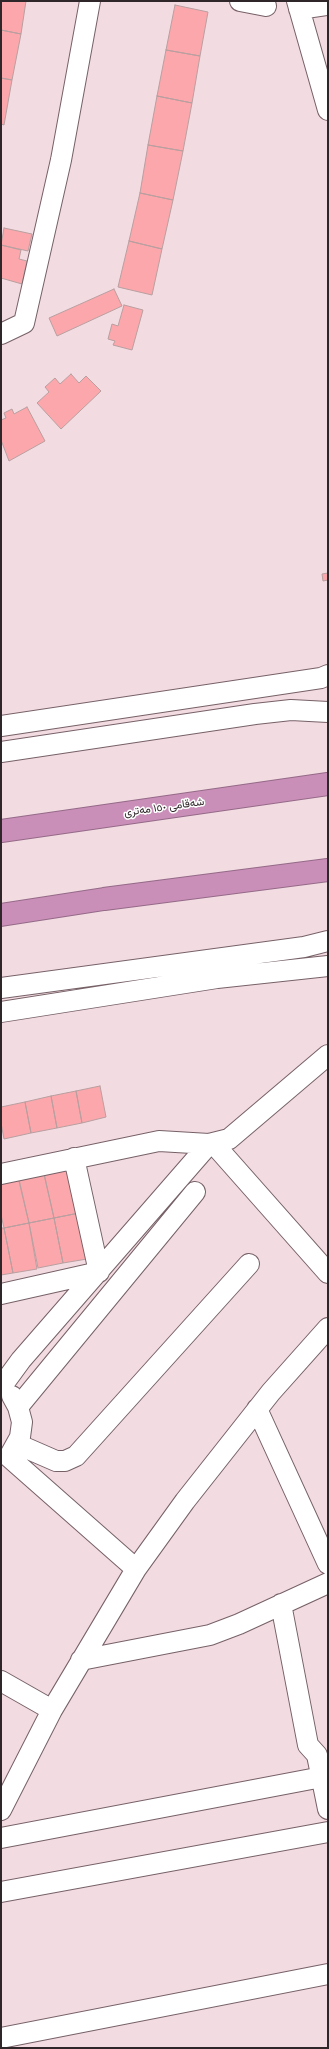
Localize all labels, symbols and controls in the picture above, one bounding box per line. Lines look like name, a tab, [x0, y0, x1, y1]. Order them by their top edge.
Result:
street label: شەقامی ١٥٠ مەتری	[123, 795, 205, 819]

